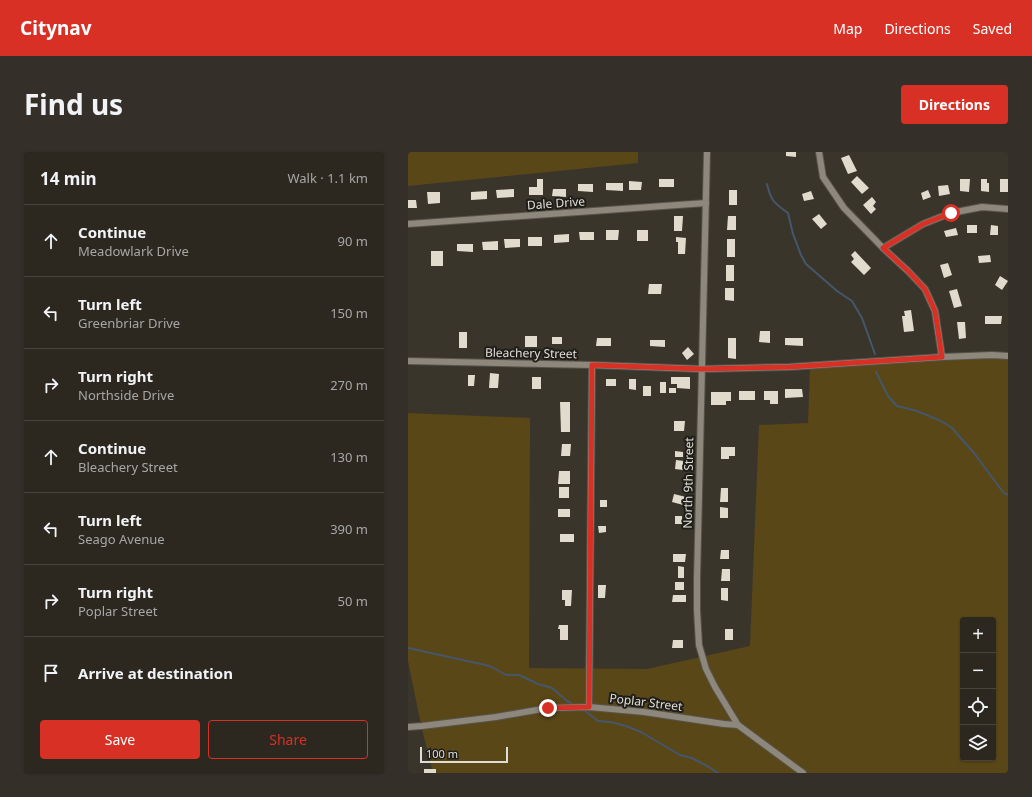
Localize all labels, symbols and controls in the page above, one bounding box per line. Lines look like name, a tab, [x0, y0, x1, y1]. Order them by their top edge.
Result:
text: Citynav	[20, 15, 92, 41]
text: Map	[833, 19, 862, 38]
text: Directions	[884, 19, 951, 38]
text: Saved	[973, 19, 1012, 38]
text: Find us	[24, 85, 123, 123]
button: Directions	[901, 85, 1008, 124]
text: 14 min	[40, 167, 97, 190]
text: Walk · 1.1 km	[288, 169, 368, 187]
street label: Dale Drive	[526, 192, 586, 214]
route start	[942, 204, 960, 222]
text: Continue	[78, 222, 146, 242]
icon: ahead	[40, 230, 62, 252]
text: 90 m	[338, 232, 368, 250]
text: Meadowlark Drive	[78, 242, 189, 260]
text: Turn left	[78, 294, 142, 314]
icon: left	[40, 302, 62, 324]
text: 150 m	[330, 304, 368, 322]
text: Greenbriar Drive	[78, 314, 180, 332]
street label: Bleachery Street	[485, 344, 578, 362]
text: Turn right	[78, 366, 153, 386]
icon: right	[40, 374, 62, 396]
text: 270 m	[330, 376, 368, 394]
text: Northside Drive	[78, 386, 174, 404]
street label: North 9th Street	[679, 436, 697, 529]
text: Continue	[78, 438, 146, 458]
icon: ahead	[40, 446, 62, 468]
text: 130 m	[330, 448, 368, 466]
text: Bleachery Street	[78, 458, 178, 476]
text: Turn left	[78, 510, 142, 530]
icon: left	[40, 518, 62, 540]
text: 390 m	[330, 520, 368, 538]
text: Seago Avenue	[78, 530, 165, 548]
text: Turn right	[78, 582, 153, 602]
icon: right	[40, 590, 62, 612]
text: 50 m	[338, 592, 368, 610]
text: Poplar Street	[78, 602, 157, 620]
map controls	[960, 617, 996, 761]
button: +	[960, 617, 996, 653]
button: −	[960, 653, 996, 689]
icon: arrive	[40, 662, 62, 684]
text: Arrive at destination	[78, 663, 233, 683]
street label: Poplar Street	[609, 689, 684, 715]
button: locate	[960, 689, 996, 725]
route end	[539, 699, 557, 717]
button: Save	[40, 720, 200, 759]
button: Share	[208, 720, 368, 759]
button: layers	[960, 725, 996, 761]
scale bar	[420, 745, 508, 764]
text: 100 m	[426, 746, 458, 761]

